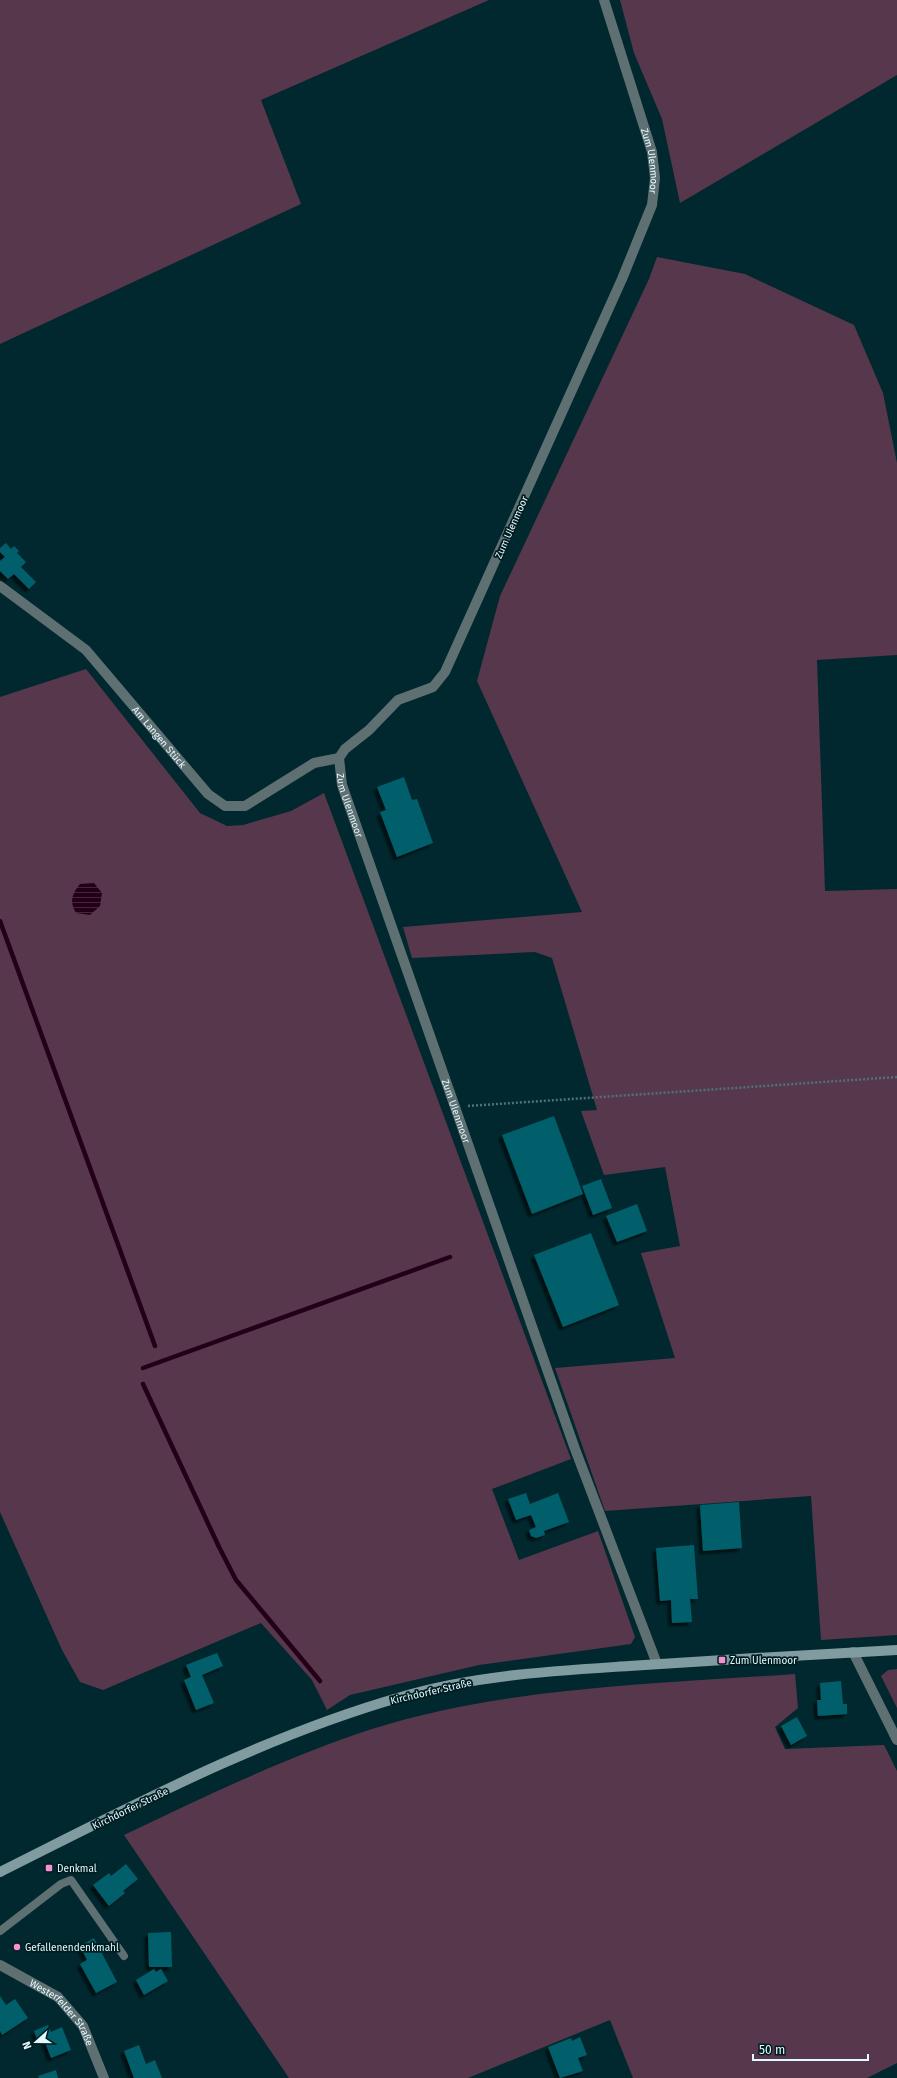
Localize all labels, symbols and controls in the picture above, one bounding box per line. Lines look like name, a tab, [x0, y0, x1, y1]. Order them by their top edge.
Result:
street label: Zum Ulenmoor	[638, 127, 660, 195]
street label: Zum Ulenmoor	[493, 494, 531, 560]
street label: Am Langen Stück	[129, 704, 189, 771]
street label: Zum Ulenmoor	[334, 773, 365, 839]
street label: Zum Ulenmoor	[439, 1078, 472, 1145]
marker: Zum Ulenmoor	[717, 1655, 727, 1665]
place label: Zum Ulenmoor	[730, 1655, 797, 1667]
street label: Kirchdorfer Straße	[389, 1677, 473, 1707]
street label: Kirchdorfer Straße	[90, 1785, 170, 1833]
marker: Denkmal	[44, 1863, 54, 1873]
place label: Denkmal	[57, 1863, 97, 1875]
marker: Gefallenendenkmahl	[12, 1942, 22, 1952]
place label: Gefallenendenkmahl	[25, 1942, 119, 1954]
street label: Westerfelder Straße	[27, 1978, 95, 2048]
north arrow	[16, 2022, 56, 2062]
scale bar	[753, 2036, 868, 2062]
text: N	[20, 2040, 35, 2051]
text: 50 m	[759, 2043, 785, 2057]

